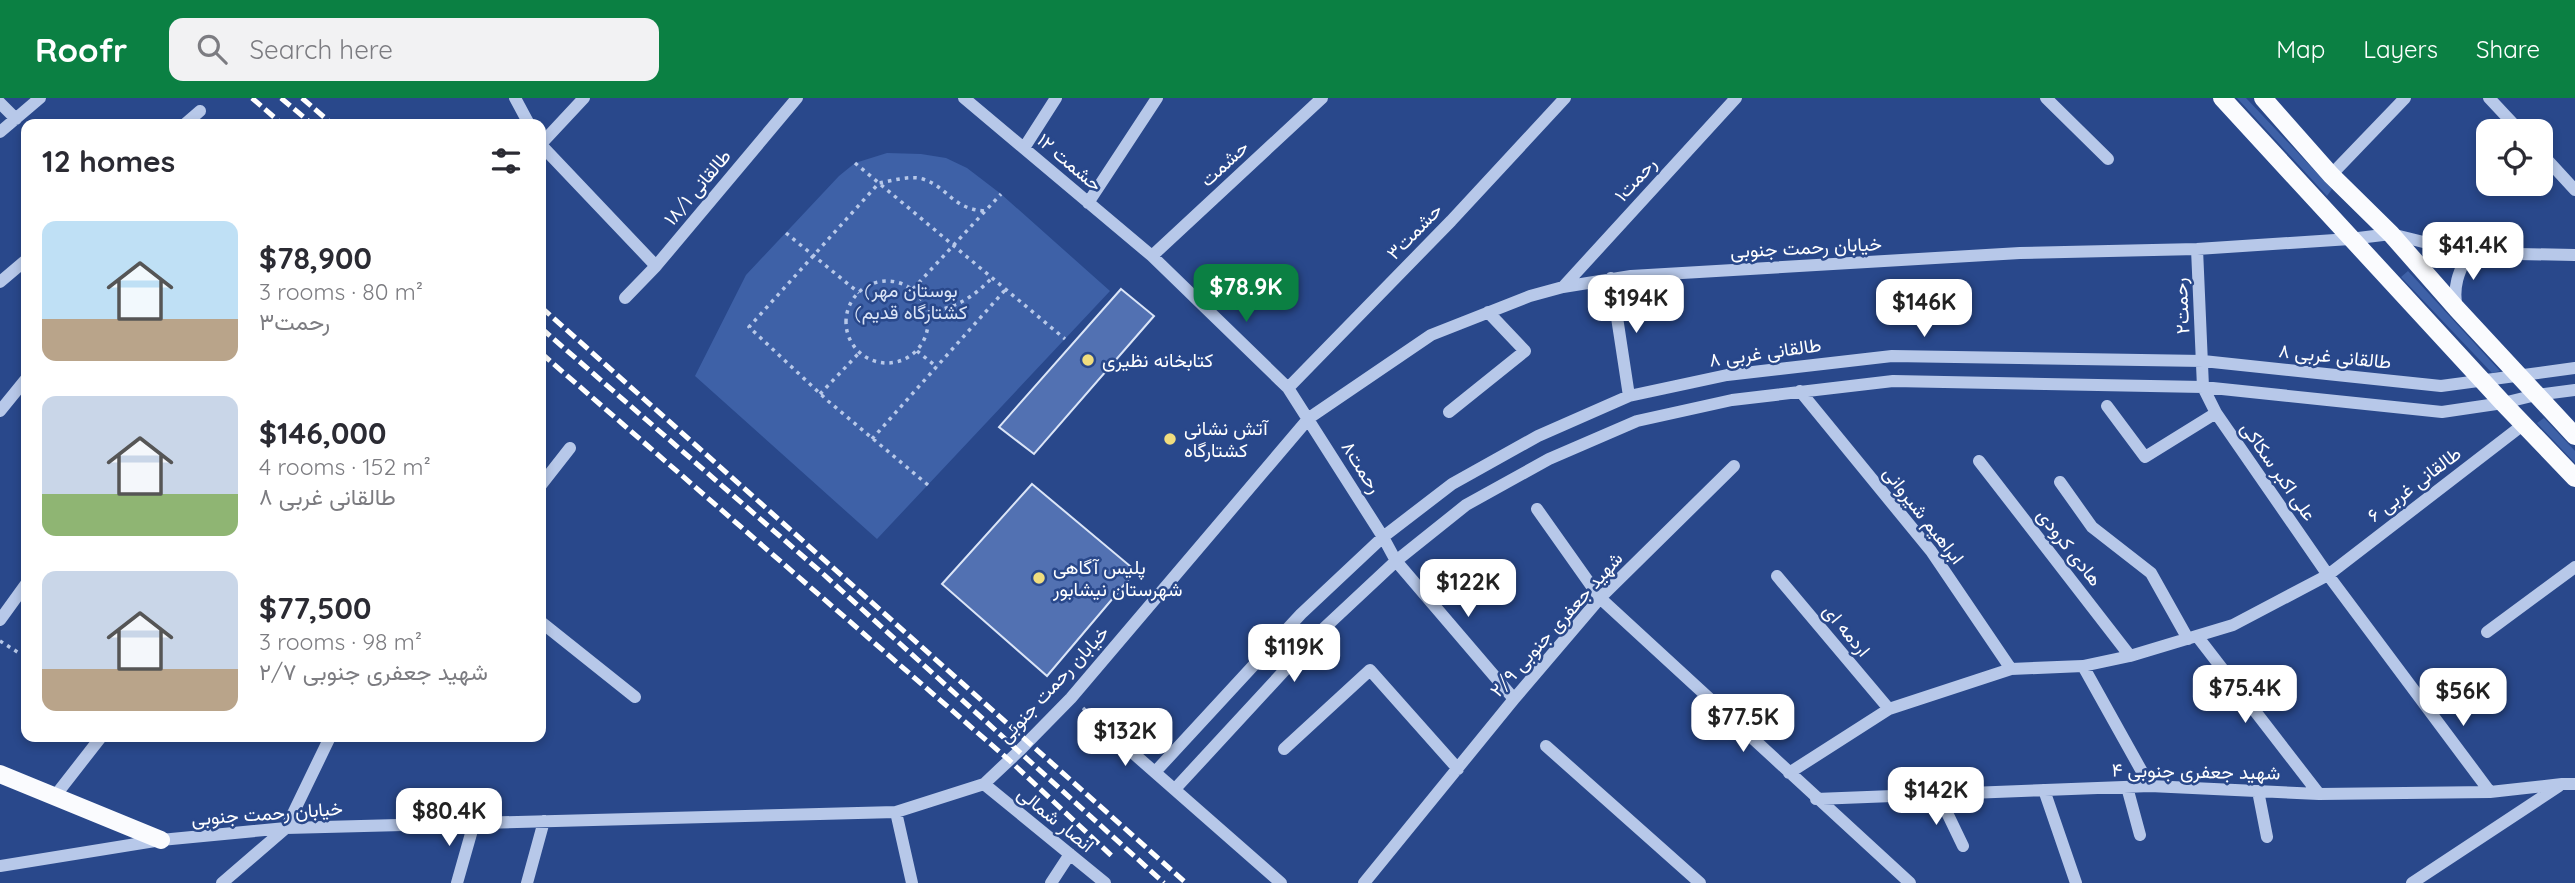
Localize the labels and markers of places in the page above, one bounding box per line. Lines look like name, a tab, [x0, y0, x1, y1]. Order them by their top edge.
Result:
pin: $41.4K	[2416, 222, 2530, 282]
pin: $78.9K	[1189, 264, 1303, 324]
pin: $194K	[1587, 275, 1685, 335]
pin: $146K	[1875, 280, 1973, 339]
place label: کتابخانه نظیری	[1102, 348, 1213, 372]
marker: کتابخانه نظیری	[1080, 352, 1096, 368]
place label: آتش نشانی کشتارگاه	[1184, 416, 1269, 462]
marker: آتش نشانی کشتارگاه	[1162, 431, 1178, 447]
place label: پلیس آگاهی شهرستان نیشابور	[1052, 555, 1182, 601]
pin: $122K	[1419, 560, 1517, 619]
marker: پلیس آگاهی شهرستان نیشابور	[1031, 570, 1047, 586]
pin: $119K	[1245, 624, 1343, 684]
pin: $75.4K	[2188, 666, 2302, 725]
pin: $56K	[2422, 668, 2504, 728]
pin: $77.5K	[1686, 694, 1800, 754]
pin: $132K	[1076, 708, 1174, 768]
pin: $142K	[1887, 768, 1985, 827]
pin: $80.4K	[392, 788, 506, 848]

